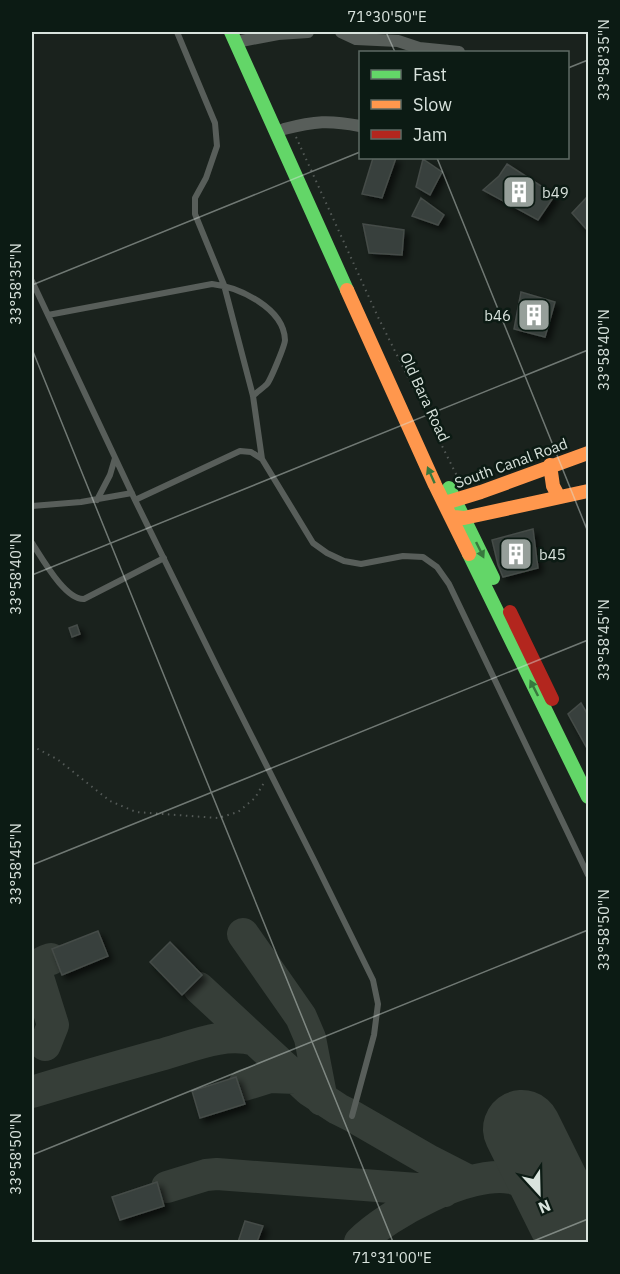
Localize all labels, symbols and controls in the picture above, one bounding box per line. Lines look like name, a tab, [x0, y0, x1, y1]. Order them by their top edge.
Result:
text: 71°30'50"E	[347, 7, 427, 26]
text: 33°58'35"N	[594, 19, 613, 101]
legend	[359, 51, 569, 159]
text: Fast	[413, 63, 447, 86]
text: Slow	[413, 93, 452, 116]
text: Jam	[413, 123, 448, 146]
building icon: b49	[501, 174, 537, 210]
place label: b49	[542, 183, 569, 202]
text: 33°58'35"N	[6, 243, 25, 325]
building icon: b46	[516, 297, 552, 333]
place label: b46	[484, 306, 511, 325]
text: 33°58'40"N	[594, 309, 613, 391]
street label: Old Bara Road	[396, 349, 454, 445]
street label: South Canal Road	[452, 434, 570, 492]
one-way arrow	[425, 466, 435, 484]
text: 33°58'40"N	[6, 533, 25, 615]
building icon: b45	[498, 536, 534, 572]
one-way arrow	[475, 542, 484, 559]
place label: b45	[539, 545, 566, 564]
text: 33°58'45"N	[594, 599, 613, 681]
one-way arrow	[529, 679, 539, 696]
text: 33°58'45"N	[6, 823, 25, 905]
text: 33°58'50"N	[594, 889, 613, 971]
text: 33°58'50"N	[6, 1113, 25, 1195]
north arrow	[509, 1163, 569, 1223]
text: N	[535, 1195, 554, 1218]
text: 71°31'00"E	[352, 1248, 432, 1267]

